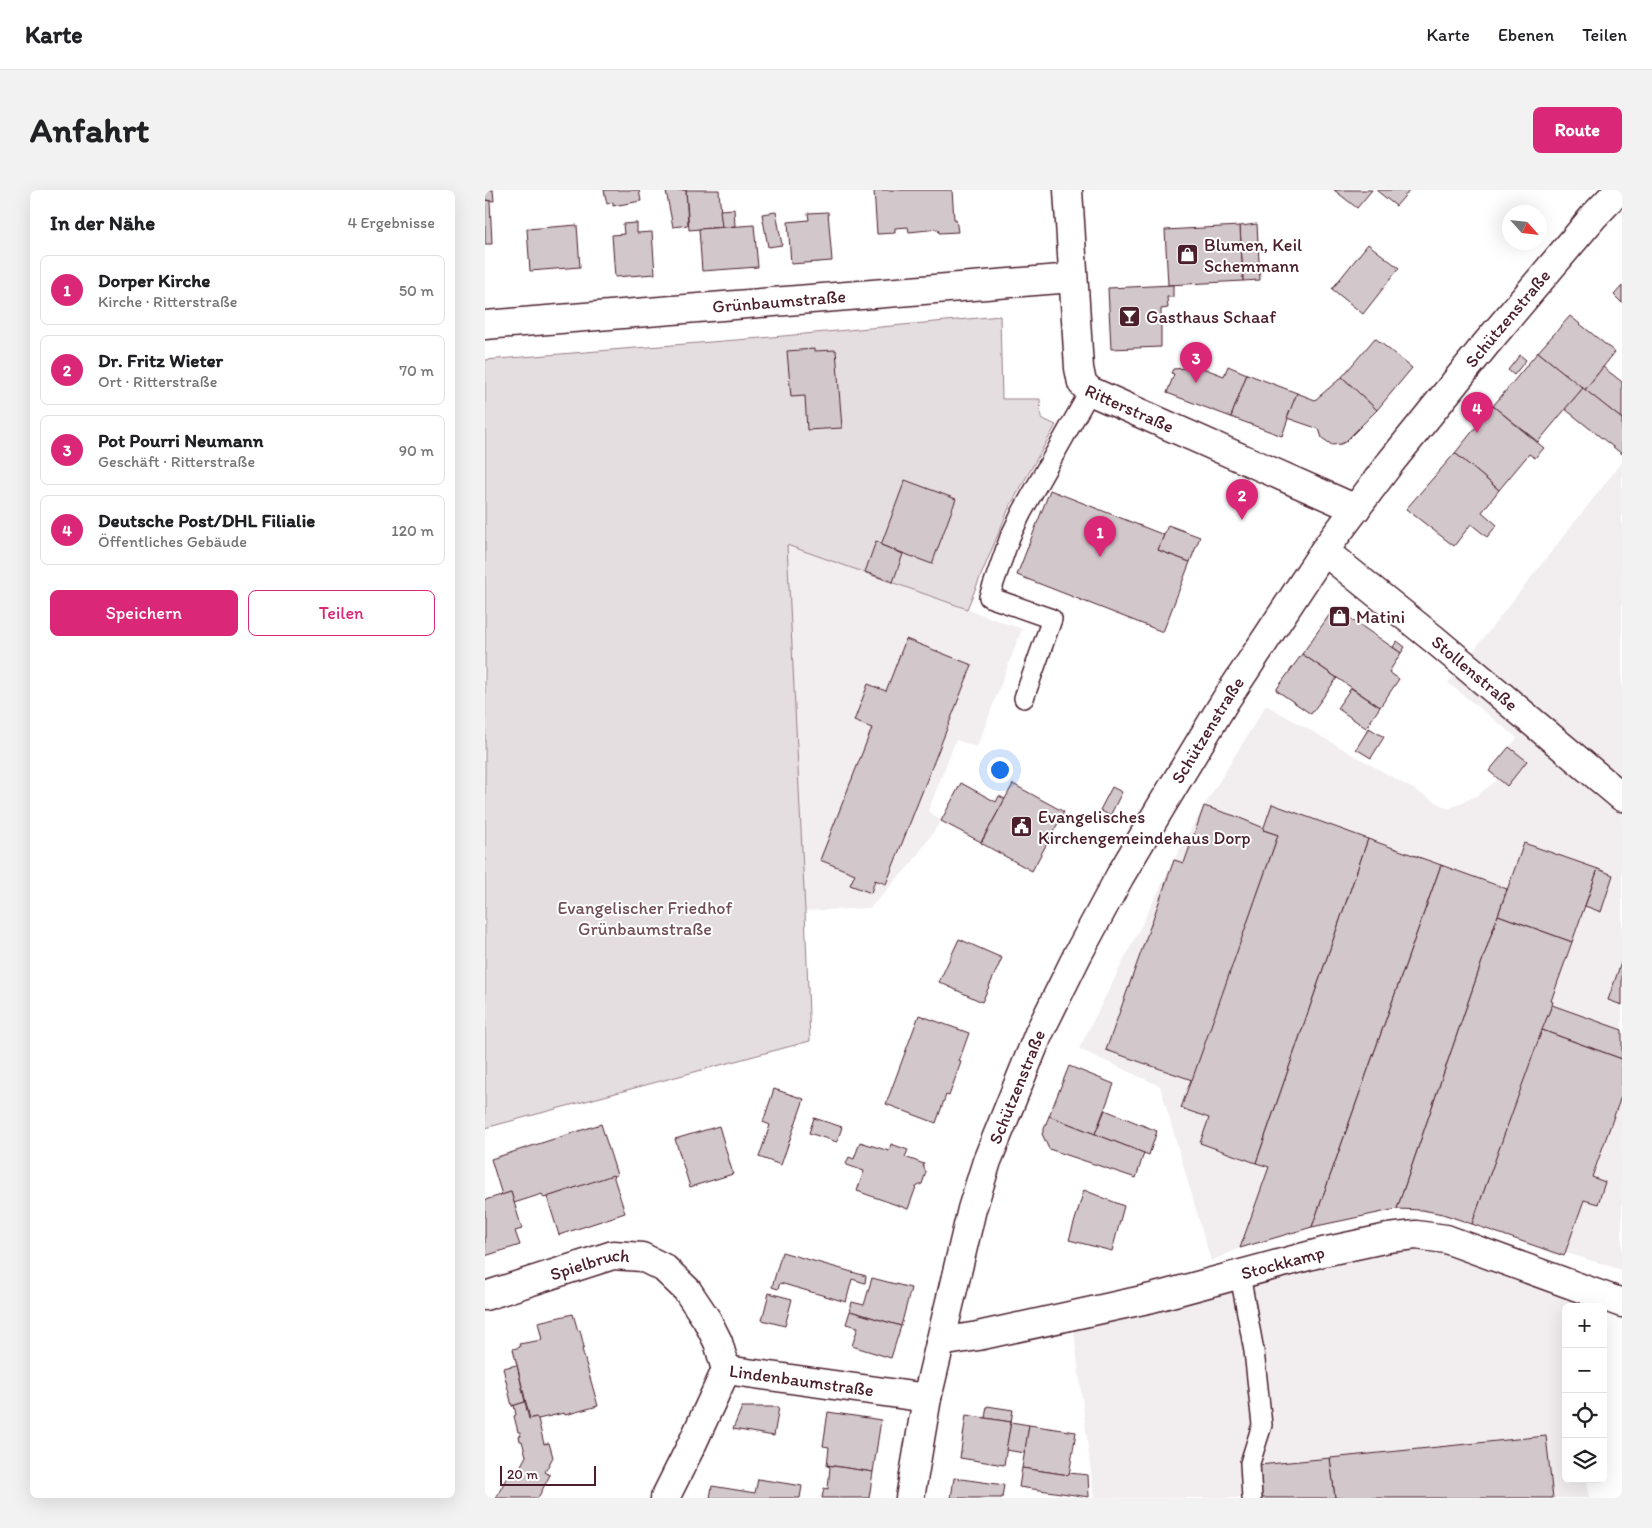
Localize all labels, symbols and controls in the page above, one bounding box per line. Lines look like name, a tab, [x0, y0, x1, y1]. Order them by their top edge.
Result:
text: Karte	[25, 20, 83, 49]
text: Karte	[1427, 24, 1470, 46]
text: Ebenen	[1498, 24, 1554, 46]
text: Teilen	[1582, 24, 1627, 46]
button: Route	[1533, 107, 1622, 153]
text: Anfahrt	[30, 109, 149, 151]
north arrow	[1502, 205, 1547, 250]
text: In der Nähe	[50, 210, 155, 235]
text: 4 Ergebnisse	[347, 213, 435, 232]
place label: Blumen, Keil Schemmann	[1204, 234, 1302, 277]
shop icon: Blumen, Keil Schemmann	[1176, 243, 1200, 267]
street label: Schützenstraße	[1460, 265, 1555, 372]
text: Dorper Kirche	[98, 269, 210, 292]
text: 1	[63, 281, 71, 300]
text: 50 m	[399, 281, 434, 300]
street label: Grünbaumstraße	[711, 285, 847, 318]
text: Kirche · Ritterstraße	[98, 292, 237, 311]
bar icon: Gasthaus Schaaf	[1118, 305, 1142, 329]
place label: Gasthaus Schaaf	[1146, 306, 1276, 328]
pin: 3	[1180, 342, 1212, 383]
text: Dr. Fritz Wieter	[98, 349, 223, 372]
text: 2	[63, 361, 71, 380]
text: 70 m	[399, 361, 434, 380]
text: Ort · Ritterstraße	[98, 372, 217, 391]
street label: Ritterstraße	[1081, 379, 1177, 438]
pin: 4	[1461, 392, 1493, 433]
text: Pot Pourri Neumann	[98, 429, 263, 452]
text: 3	[63, 441, 71, 460]
text: 90 m	[399, 441, 434, 460]
text: Geschäft · Ritterstraße	[98, 452, 255, 471]
pin: 2	[1226, 479, 1258, 520]
text: Deutsche Post/DHL Filialie	[98, 509, 315, 532]
pin: 1	[1084, 516, 1116, 557]
text: 4	[62, 521, 72, 540]
text: 120 m	[391, 521, 434, 540]
text: Öffentliches Gebäude	[98, 532, 247, 551]
button: Speichern	[50, 590, 238, 636]
button: Teilen	[248, 590, 435, 636]
shop icon: Matini	[1328, 605, 1352, 629]
place label: Matini	[1356, 606, 1405, 628]
street label: Stollenstraße	[1427, 631, 1522, 716]
street label: Schützenstraße	[1167, 673, 1249, 788]
your location	[987, 757, 1013, 783]
place label: Evangelisches Kirchengemeindehaus Dorp	[1038, 806, 1251, 849]
public building icon: Evangelisches Kirchengemeindehaus Dorp	[1010, 815, 1034, 839]
park label: Evangelischer Friedhof Grünbaumstraße	[558, 897, 733, 940]
street label: Schützenstraße	[984, 1027, 1050, 1147]
street label: Stockkamp	[1238, 1241, 1327, 1285]
street label: Spielbruch	[547, 1244, 631, 1285]
map controls	[1562, 1303, 1607, 1483]
button: +	[1562, 1303, 1607, 1348]
button: −	[1562, 1348, 1607, 1393]
street label: Lindenbaumstraße	[728, 1360, 875, 1401]
button: locate	[1562, 1393, 1607, 1438]
button: layers	[1562, 1438, 1607, 1483]
scale bar	[500, 1463, 596, 1486]
text: 20 m	[507, 1466, 538, 1483]

